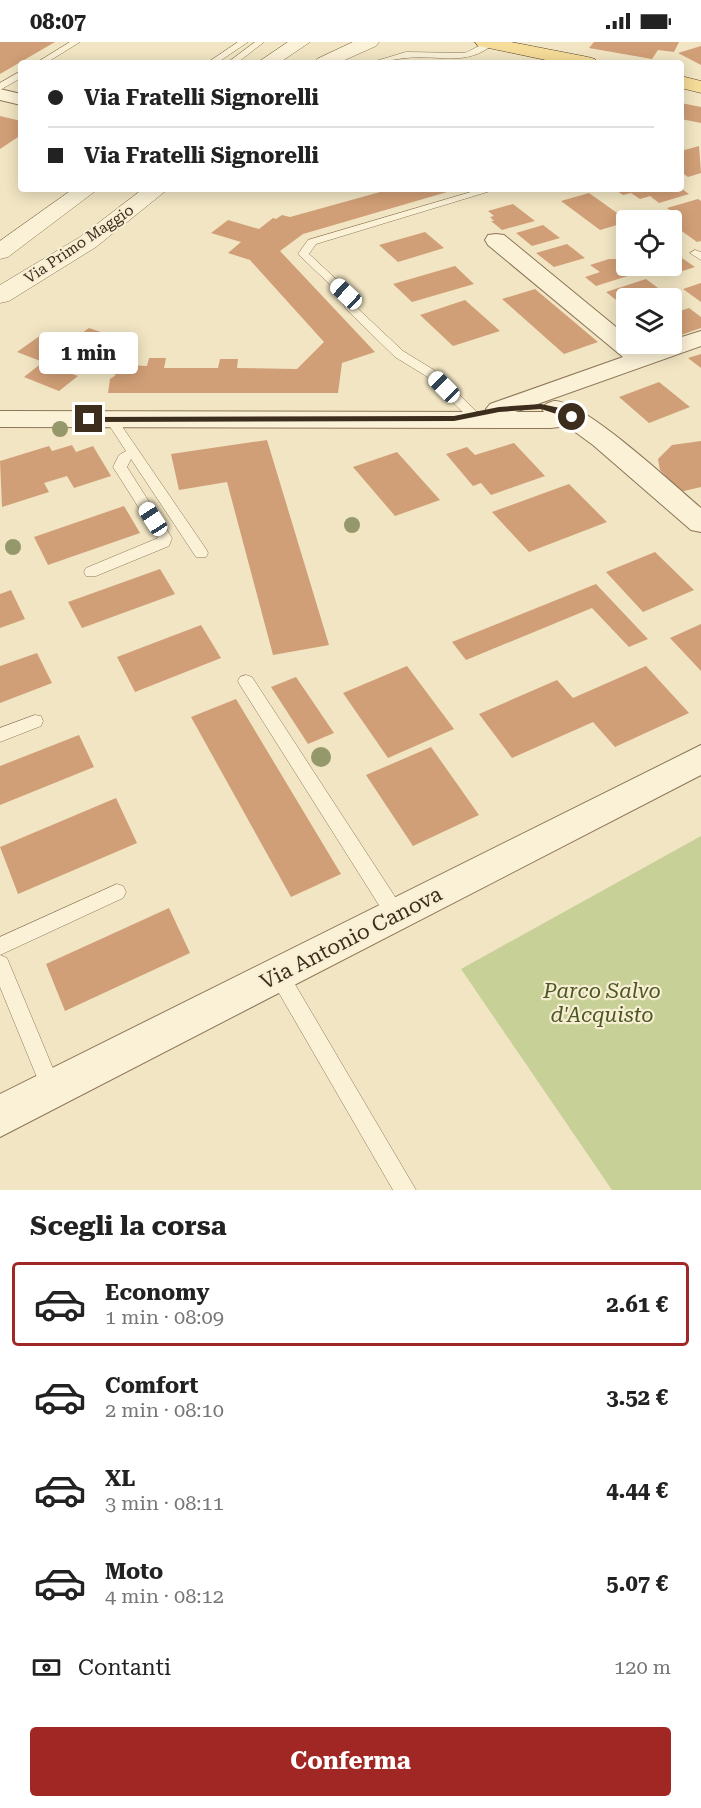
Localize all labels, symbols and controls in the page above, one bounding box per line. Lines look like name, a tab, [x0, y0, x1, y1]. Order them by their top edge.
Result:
text: 08:07	[30, 9, 86, 34]
text: Via Fratelli Signorelli	[84, 85, 319, 110]
text: Via Fratelli Signorelli	[84, 143, 319, 168]
street label: Via Primo Maggio	[21, 201, 137, 287]
map controls	[616, 210, 682, 354]
button: locate	[616, 210, 682, 276]
car	[327, 275, 365, 313]
button: layers	[616, 288, 682, 354]
callout: 1 min	[40, 332, 138, 374]
text: 1 min	[61, 341, 116, 365]
car	[425, 368, 463, 406]
route start	[558, 403, 585, 430]
route end	[75, 405, 102, 432]
car	[136, 499, 170, 539]
street label: Via Antonio Canova	[256, 881, 446, 994]
park label: Parco Salvo d'Acquisto	[542, 979, 661, 1027]
text: Scegli la corsa	[30, 1210, 227, 1242]
icon: car	[33, 1277, 87, 1331]
text: Economy	[105, 1280, 209, 1305]
text: 2.61 €	[606, 1292, 668, 1317]
text: 1 min · 08:09	[105, 1305, 224, 1329]
icon: car	[33, 1370, 87, 1424]
text: Comfort	[105, 1373, 198, 1398]
text: 3.52 €	[606, 1385, 668, 1410]
text: 2 min · 08:10	[105, 1398, 224, 1422]
icon: car	[33, 1463, 87, 1517]
text: XL	[105, 1466, 135, 1491]
text: 4.44 €	[606, 1478, 668, 1503]
text: 3 min · 08:11	[105, 1491, 224, 1515]
icon: car	[33, 1556, 87, 1610]
text: Moto	[105, 1559, 163, 1584]
text: 5.07 €	[606, 1571, 668, 1596]
text: 4 min · 08:12	[105, 1584, 224, 1608]
icon: cash	[30, 1651, 63, 1684]
text: Contanti	[78, 1655, 171, 1680]
text: 120 m	[614, 1655, 671, 1679]
button: Conferma	[30, 1727, 671, 1796]

